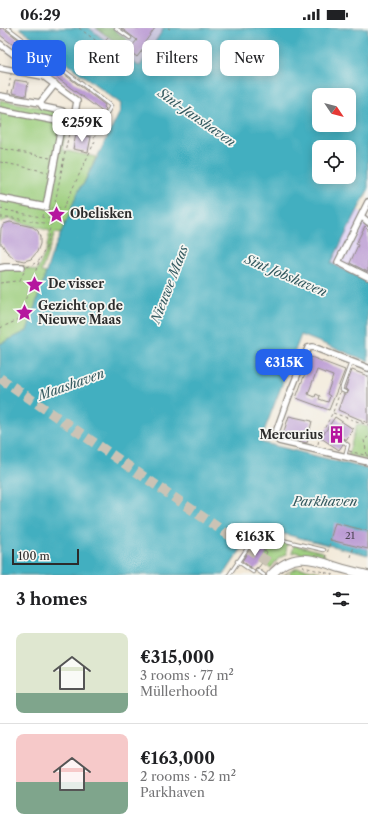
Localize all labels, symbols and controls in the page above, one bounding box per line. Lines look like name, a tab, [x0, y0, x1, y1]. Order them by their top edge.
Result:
text: 06:29	[20, 5, 61, 24]
chip: Buy	[12, 40, 66, 76]
chip: Rent	[74, 40, 134, 76]
chip: Filters	[142, 40, 212, 76]
chip: New	[220, 40, 279, 76]
water label: Sint-Janshaven	[154, 84, 239, 150]
north arrow	[312, 88, 356, 132]
map controls	[312, 88, 356, 184]
pin: €259K	[54, 109, 110, 143]
text: €259K	[61, 114, 103, 130]
button: locate	[312, 140, 356, 184]
place icon: Obelisken	[47, 204, 67, 224]
place label: Obelisken	[70, 206, 133, 221]
water label: Nieuwe Maas	[146, 243, 191, 326]
water label: Sint Jobshaven	[242, 250, 330, 300]
place icon: De visser	[25, 274, 45, 294]
place label: De visser	[48, 276, 104, 291]
place label: Gezicht op de Nieuwe Maas	[38, 298, 123, 327]
place icon: Gezicht op de Nieuwe Maas	[15, 303, 35, 323]
pin: €315K	[256, 349, 312, 383]
text: €315K	[264, 354, 304, 370]
water label: Maashaven	[34, 365, 107, 404]
building icon: Mercurius	[326, 425, 346, 445]
place label: Mercurius	[259, 427, 323, 442]
water label: Parkhaven	[292, 493, 357, 509]
pin: €163K	[227, 523, 283, 557]
text: €163K	[235, 528, 275, 544]
house number: 21	[345, 529, 356, 542]
scale bar	[12, 547, 79, 566]
text: 100 m	[18, 549, 50, 563]
icon: filters	[330, 588, 352, 610]
text: 3 homes	[16, 589, 87, 609]
text: €315,000	[140, 647, 214, 667]
icon: home	[48, 649, 96, 697]
text: 3 rooms · 77 m²	[140, 667, 234, 683]
text: Müllerhoofd	[140, 683, 218, 699]
text: €163,000	[140, 748, 215, 768]
icon: home	[48, 750, 96, 798]
text: 2 rooms · 52 m²	[140, 768, 236, 784]
text: Parkhaven	[140, 784, 205, 800]

